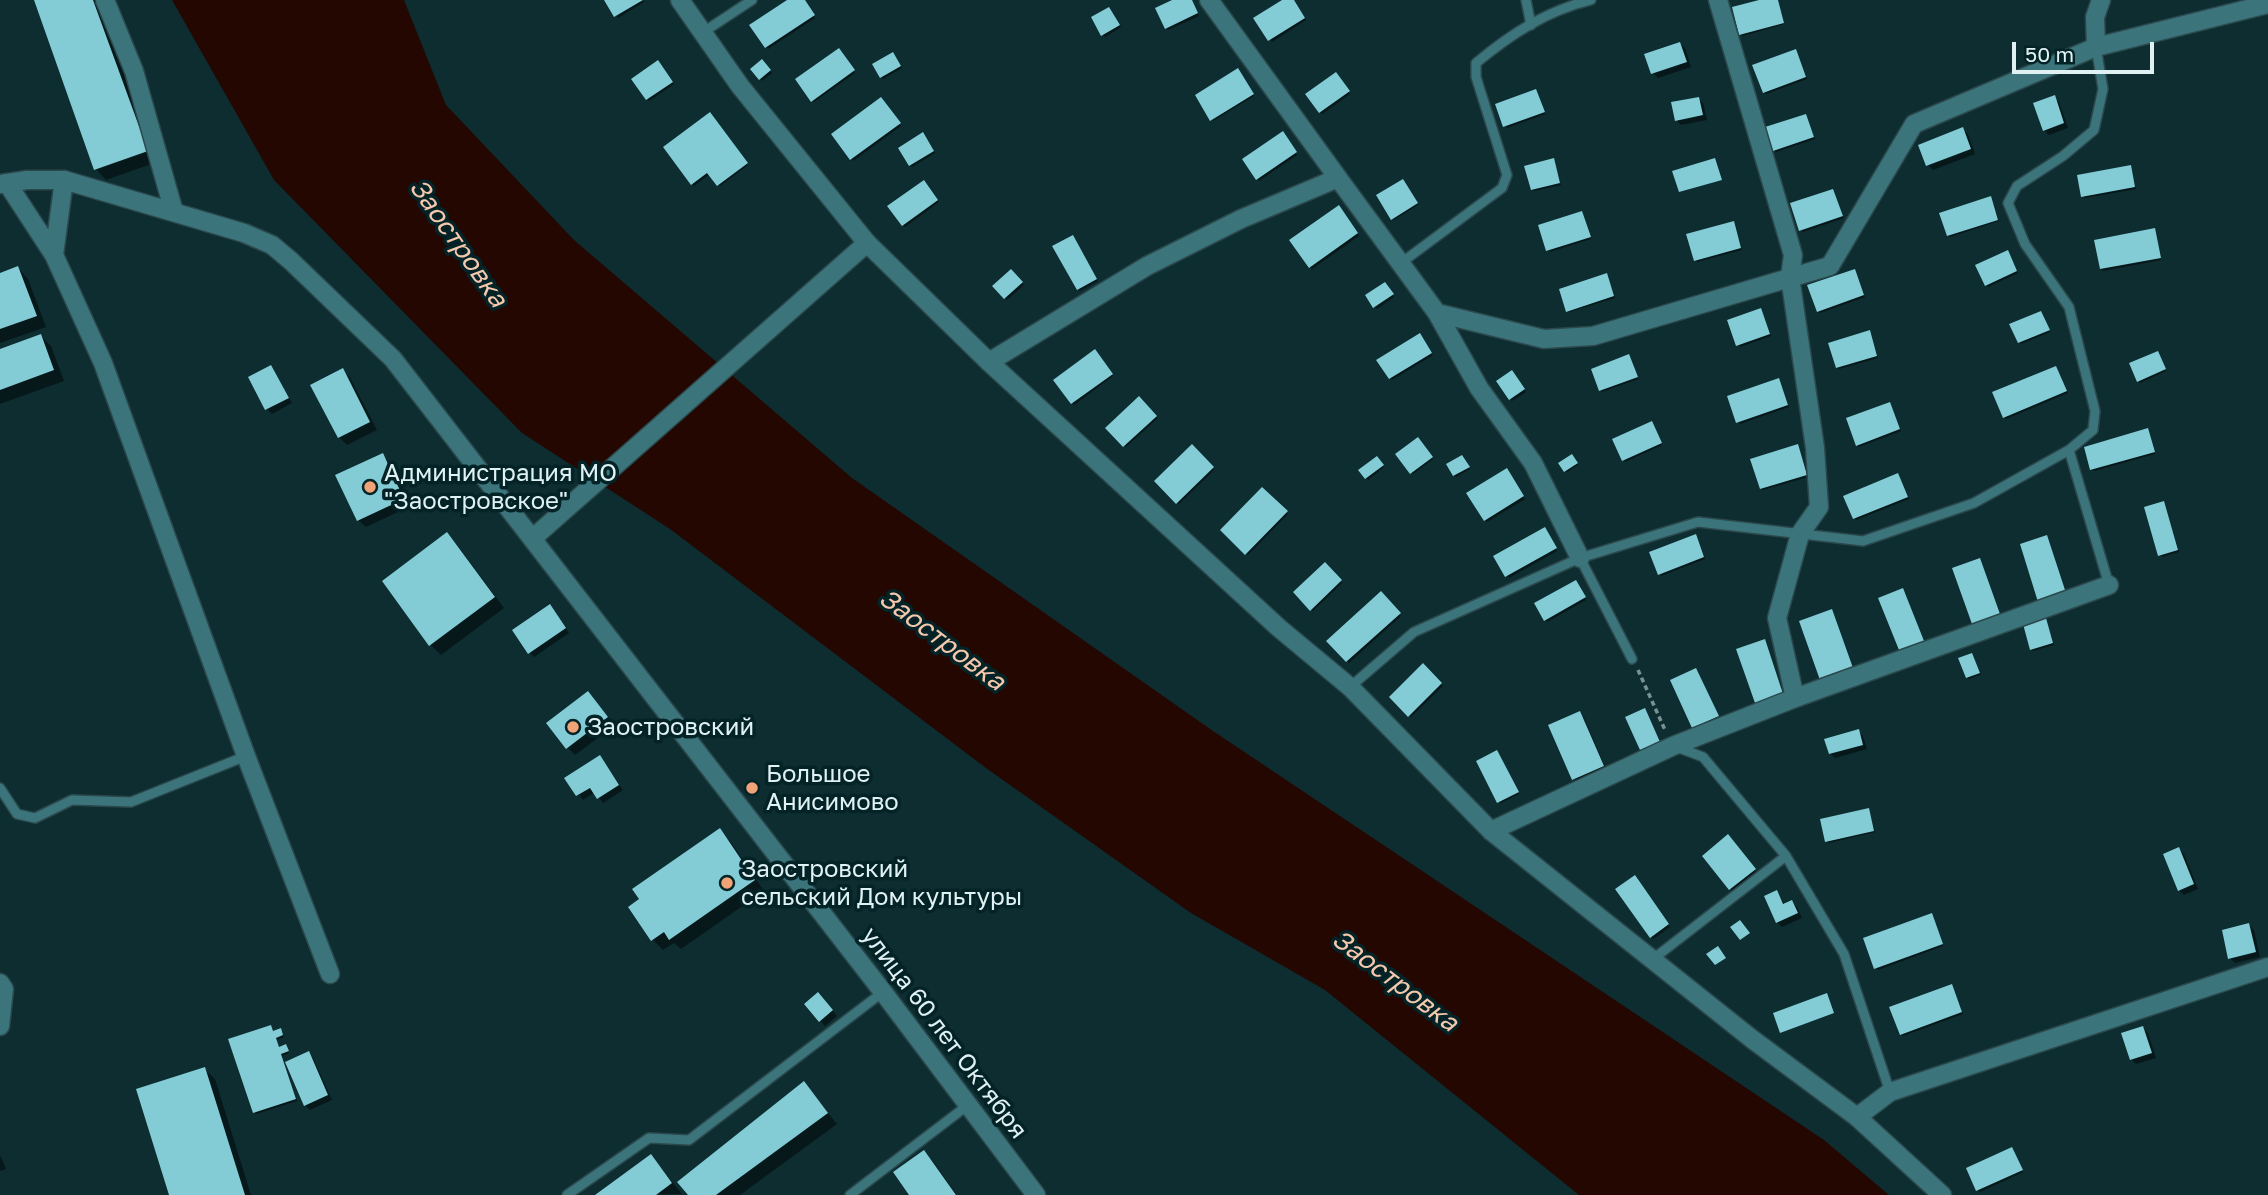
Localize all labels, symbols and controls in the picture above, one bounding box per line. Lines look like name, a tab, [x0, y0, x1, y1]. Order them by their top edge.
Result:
scale bar	[2016, 28, 2158, 72]
text: 50 m	[2025, 41, 2074, 67]
water label: Заостровка	[402, 173, 514, 313]
place label: Администрация МО "Заостровское"	[384, 459, 617, 515]
marker: Администрация МО "Заостровское"	[362, 479, 378, 495]
water label: Заостровка	[873, 583, 1011, 697]
place label: Заостровский	[587, 713, 754, 741]
marker: Заостровский	[565, 719, 581, 735]
place label: Большое Анисимово	[766, 760, 899, 816]
marker: Большое Анисимово	[744, 780, 760, 796]
place label: Заостровский сельский Дом культуры	[741, 855, 1022, 911]
marker: Заостровский сельский Дом культуры	[719, 875, 735, 891]
street label: улица 60 лет Октября	[855, 922, 1033, 1144]
water label: Заостровка	[1326, 924, 1464, 1038]

